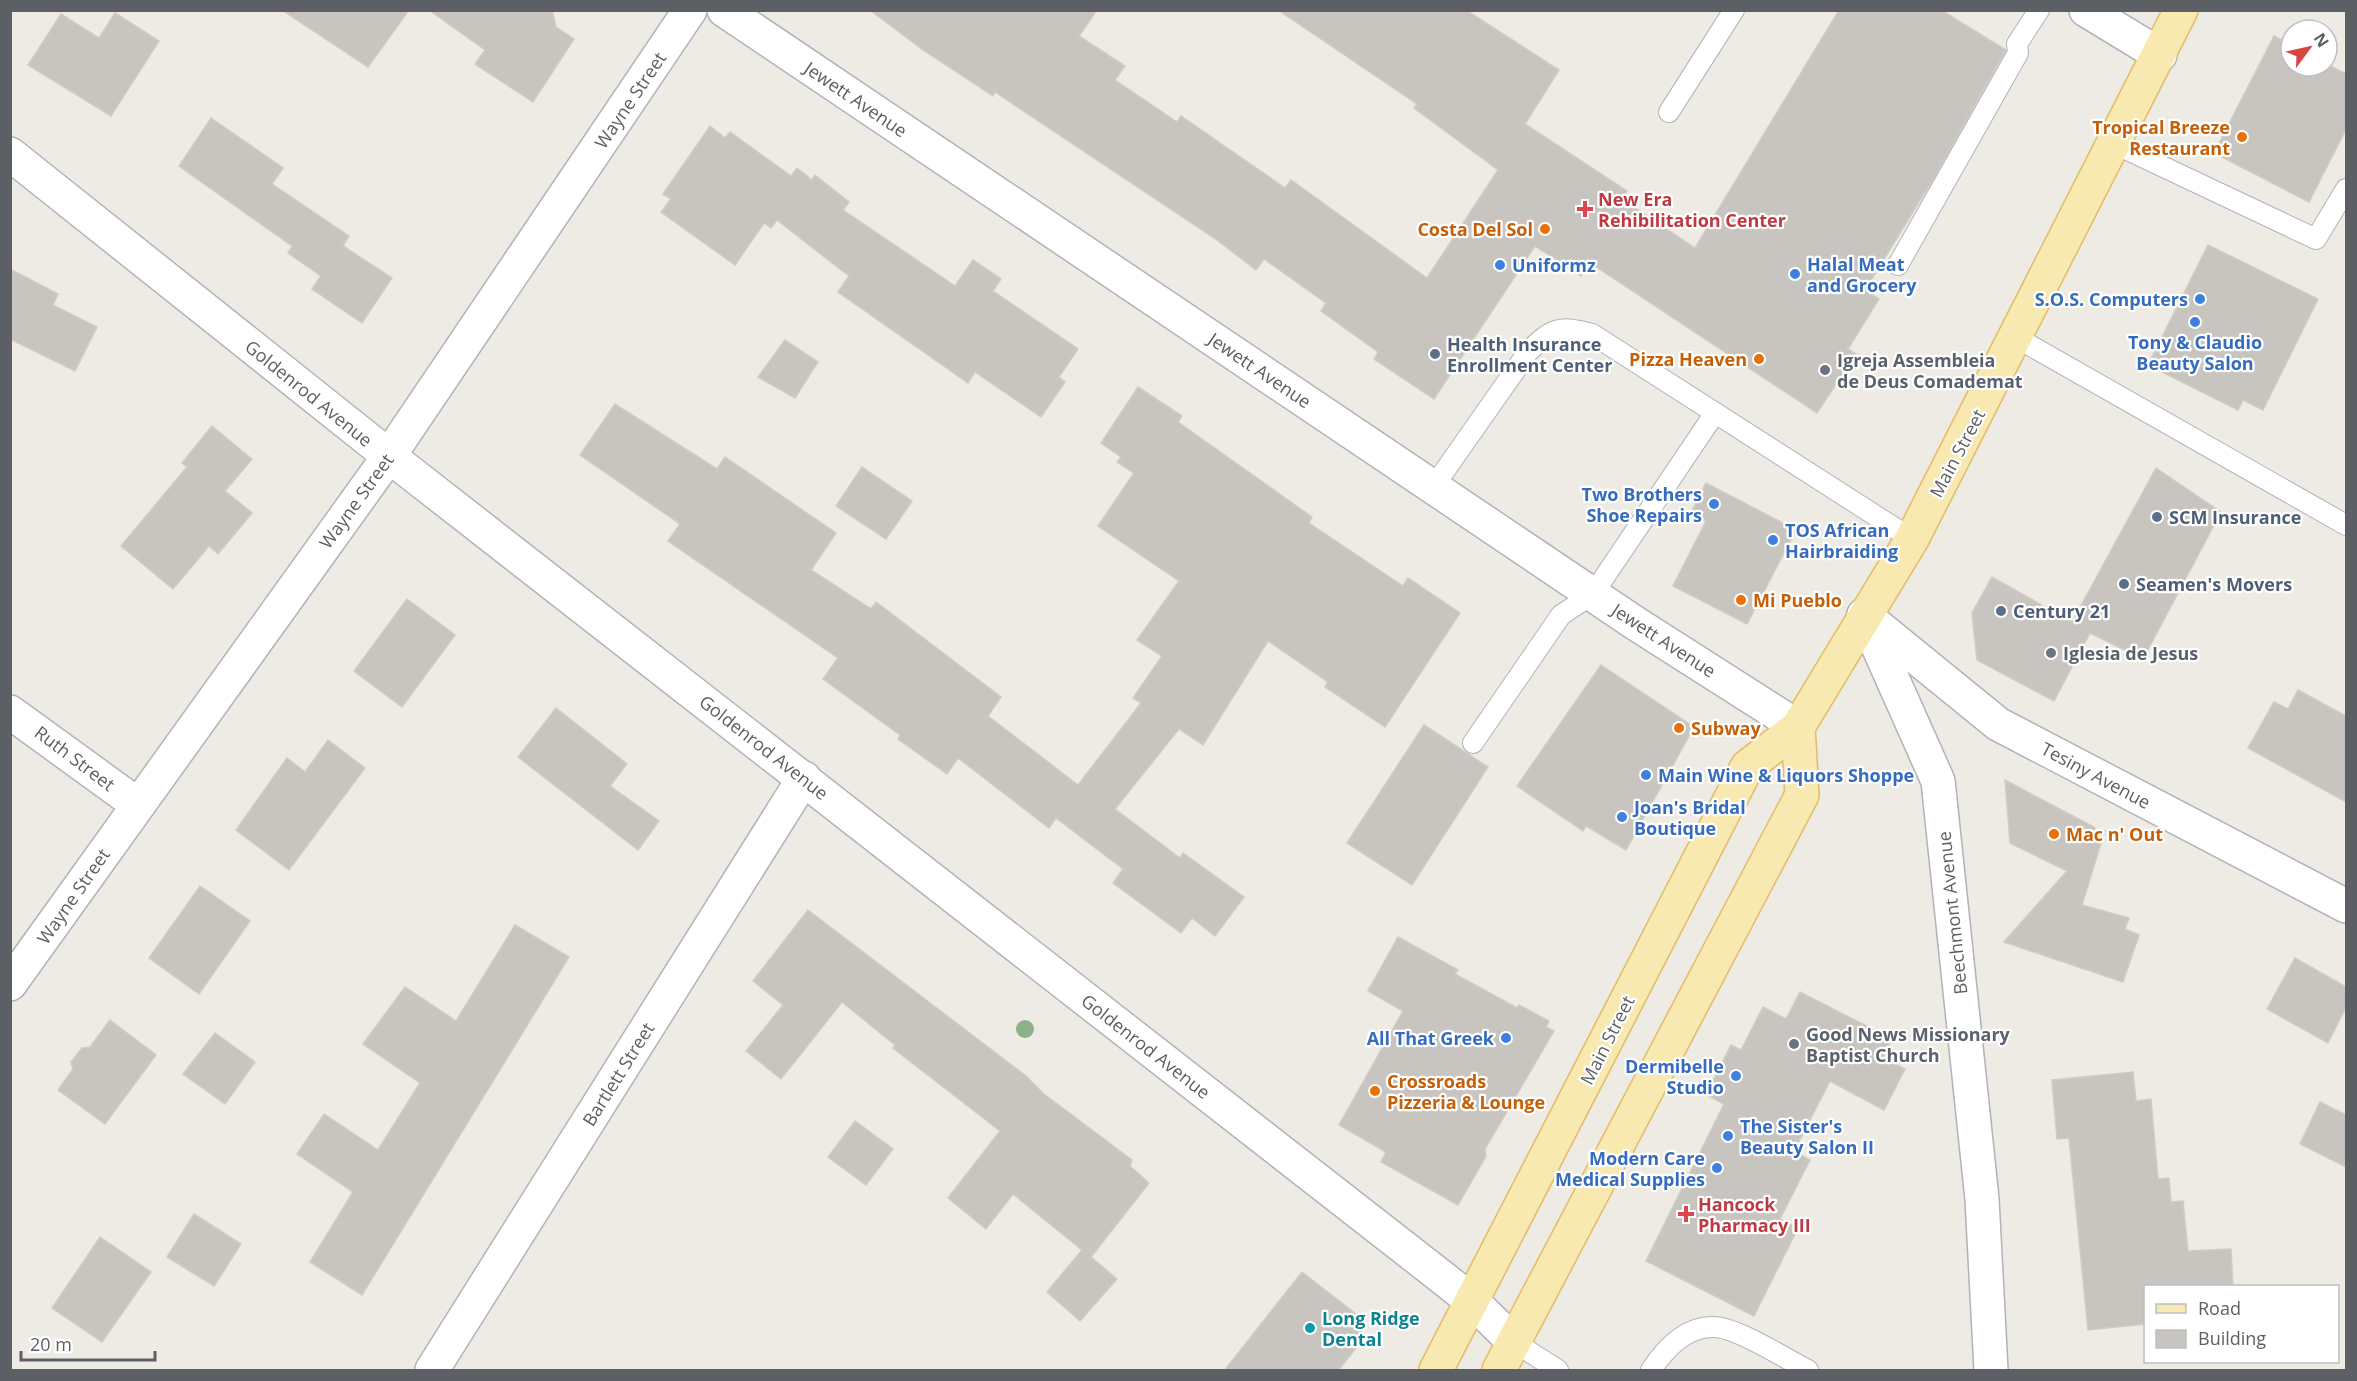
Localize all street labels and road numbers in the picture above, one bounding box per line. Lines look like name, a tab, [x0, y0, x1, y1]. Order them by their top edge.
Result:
street label: Wayne Street	[589, 47, 671, 153]
street label: Jewett Avenue	[798, 55, 912, 142]
street label: Jewett Avenue	[1202, 326, 1316, 413]
street label: Goldenrod Avenue	[240, 334, 378, 452]
street label: Main Street	[1924, 405, 1990, 501]
street label: Wayne Street	[313, 449, 399, 553]
street label: Jewett Avenue	[1606, 596, 1721, 683]
street label: Goldenrod Avenue	[695, 689, 833, 805]
street label: Ruth Street	[30, 720, 120, 796]
street label: Tesiny Avenue	[2037, 736, 2155, 814]
street label: Beechmont Avenue	[1932, 830, 1972, 996]
street label: Wayne Street	[31, 843, 115, 949]
street label: Goldenrod Avenue	[1077, 988, 1215, 1104]
street label: Main Street	[1574, 991, 1640, 1089]
street label: Bartlett Street	[577, 1018, 659, 1130]

